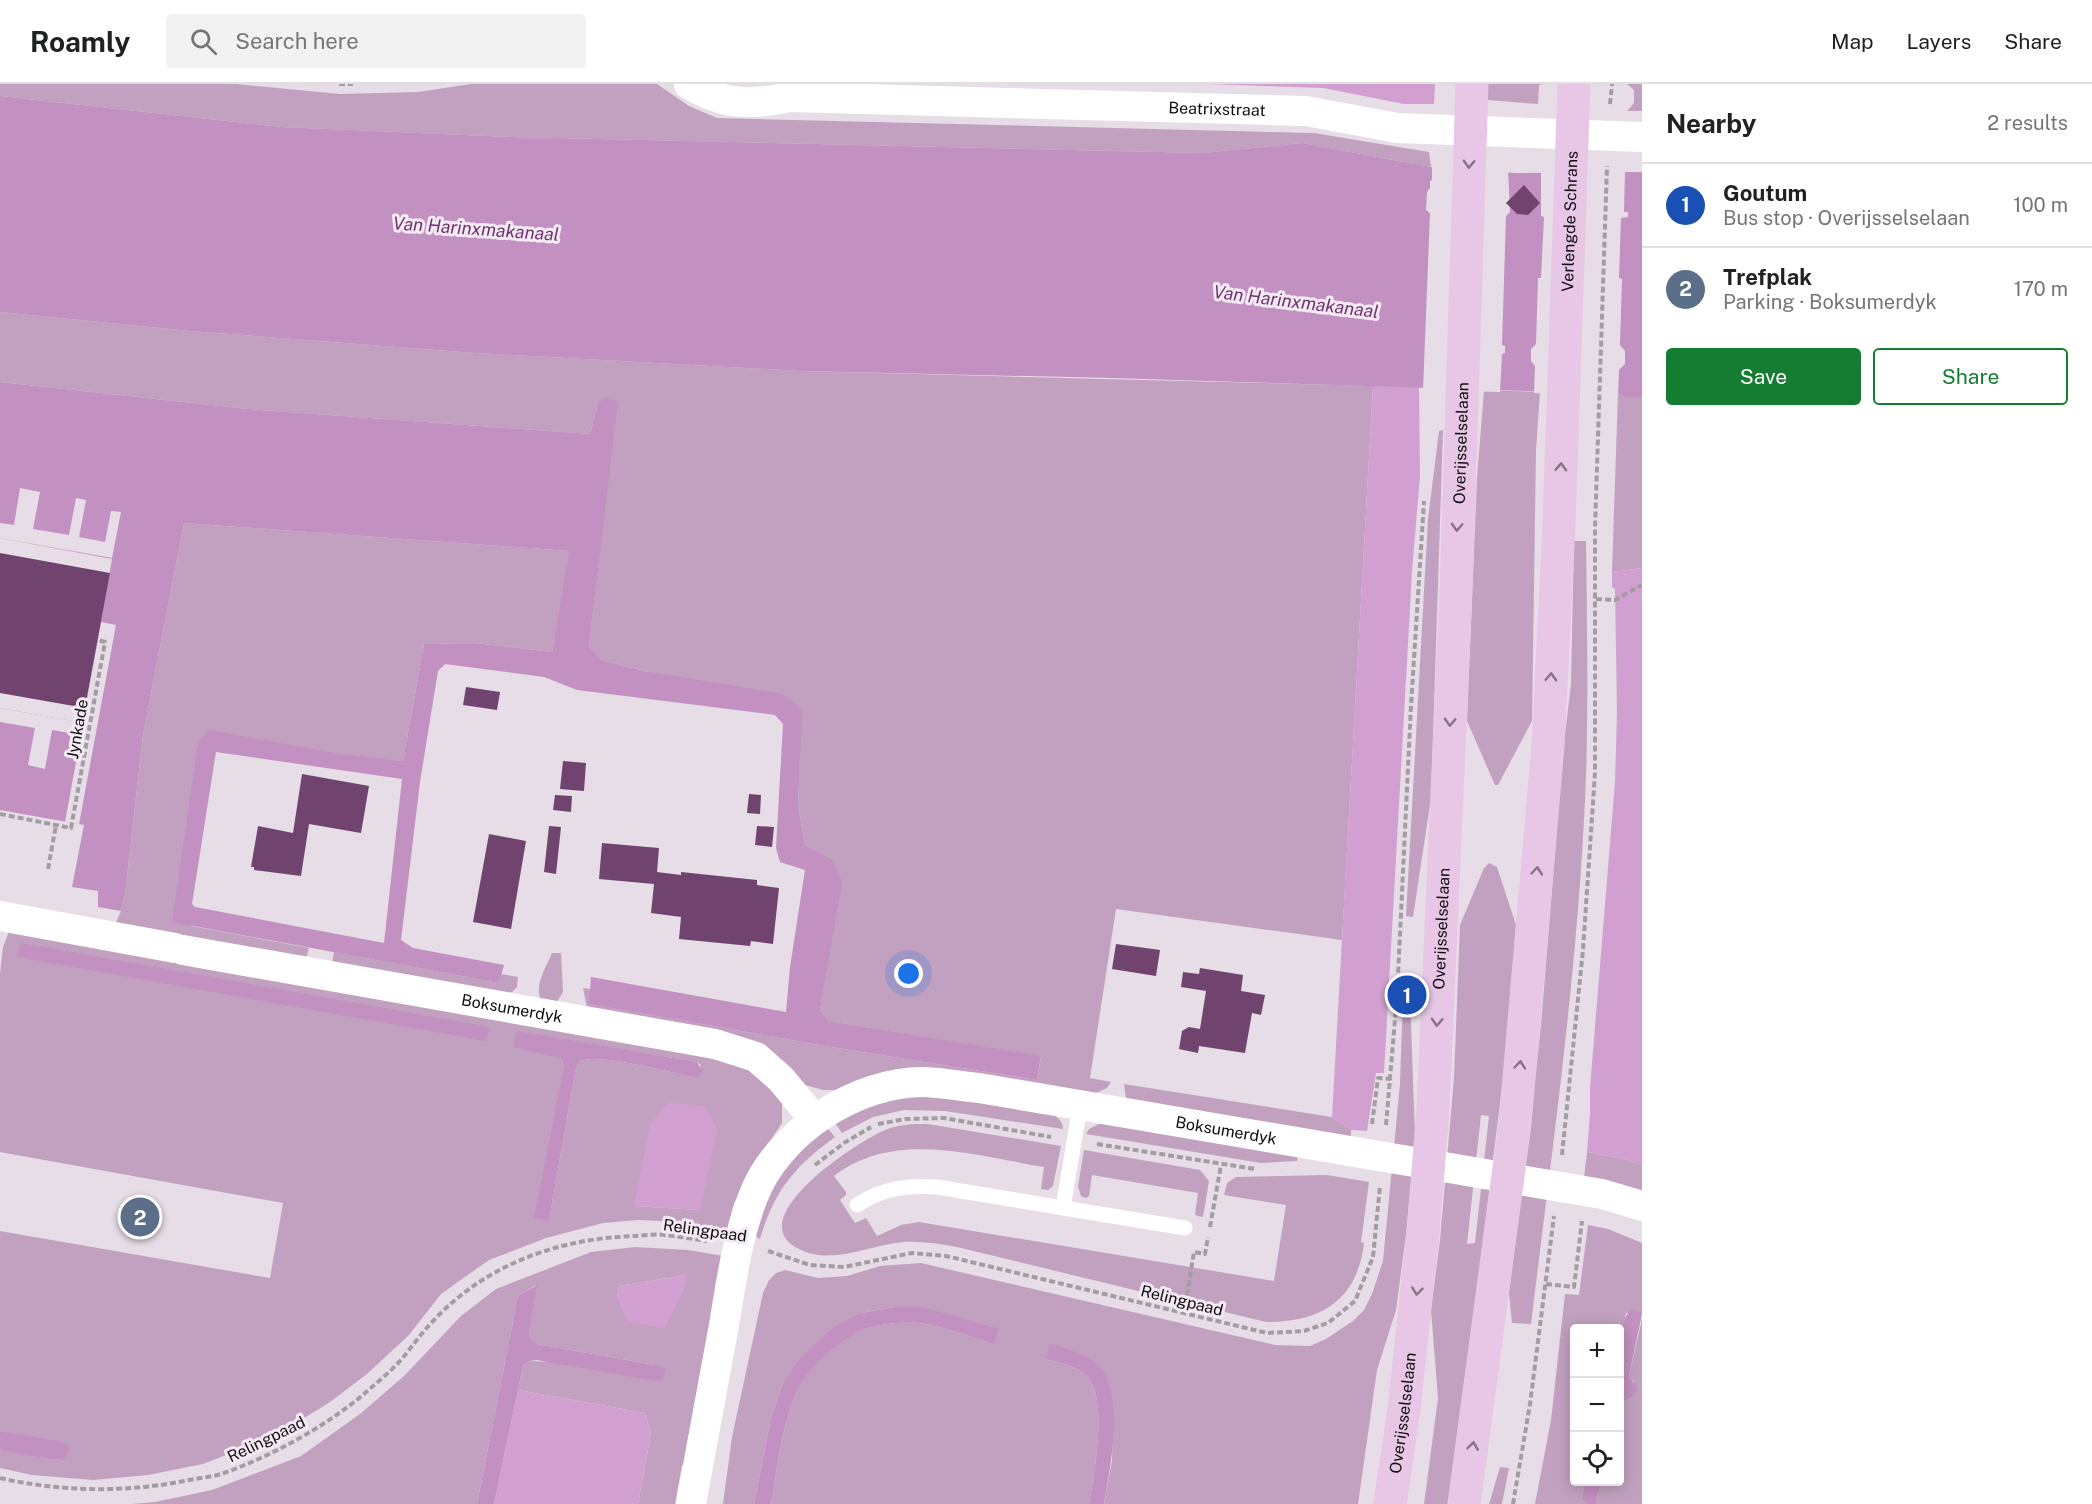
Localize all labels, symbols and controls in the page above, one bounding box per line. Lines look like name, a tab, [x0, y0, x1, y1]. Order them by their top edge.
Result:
search box	[166, 14, 586, 68]
text: Roamly	[30, 25, 130, 58]
icon: search	[187, 25, 220, 58]
text: Search here	[235, 28, 359, 54]
text: Map	[1831, 29, 1874, 54]
text: Layers	[1907, 29, 1971, 54]
text: Share	[2004, 29, 2062, 54]
street label: Beatrixstraat	[1168, 98, 1266, 120]
text: Nearby	[1666, 108, 1756, 139]
text: 2 results	[1987, 111, 2068, 135]
street label: Verlengde Schrans	[1558, 151, 1582, 292]
one-way arrow	[1463, 159, 1476, 168]
text: Goutum	[1723, 180, 1807, 206]
text: 1	[1681, 193, 1690, 217]
text: 100 m	[2013, 193, 2068, 217]
text: Bus stop · Overijsselselaan	[1723, 206, 1970, 230]
water label: Van Harinxmakanaal	[392, 212, 560, 245]
text: Trefplak	[1723, 264, 1812, 290]
text: 2	[1679, 277, 1692, 301]
text: 170 m	[2014, 277, 2068, 301]
water label: Van Harinxmakanaal	[1212, 281, 1380, 322]
text: Parking · Boksumerdyk	[1723, 290, 1937, 314]
button: Save	[1666, 348, 1861, 405]
button: Share	[1873, 348, 2068, 405]
street label: Overijsselselaan	[1450, 382, 1473, 504]
one-way arrow	[1554, 462, 1567, 471]
one-way arrow	[1451, 523, 1464, 532]
one-way arrow	[1544, 672, 1557, 681]
street label: Jynkade	[63, 698, 92, 760]
one-way arrow	[1444, 718, 1457, 727]
street label: Overijsselselaan	[1429, 867, 1454, 990]
one-way arrow	[1530, 867, 1543, 876]
your location	[894, 959, 923, 988]
pin: 1	[1388, 972, 1426, 1018]
street label: Boksumerdyk	[460, 990, 564, 1027]
one-way arrow	[1430, 1017, 1443, 1026]
one-way arrow	[1513, 1061, 1526, 1070]
street label: Boksumerdyk	[1174, 1113, 1278, 1148]
pin: 2	[120, 1194, 160, 1240]
street label: Relingpaad	[662, 1215, 748, 1246]
street label: Relingpaad	[1139, 1281, 1225, 1320]
one-way arrow	[1411, 1286, 1424, 1295]
map controls	[1570, 1324, 1624, 1486]
button: +	[1570, 1324, 1624, 1378]
street label: Overijsselselaan	[1386, 1351, 1420, 1475]
button: −	[1570, 1378, 1624, 1432]
street label: Relingpaad	[224, 1412, 308, 1466]
button: locate	[1570, 1432, 1624, 1486]
one-way arrow	[1466, 1442, 1478, 1451]

